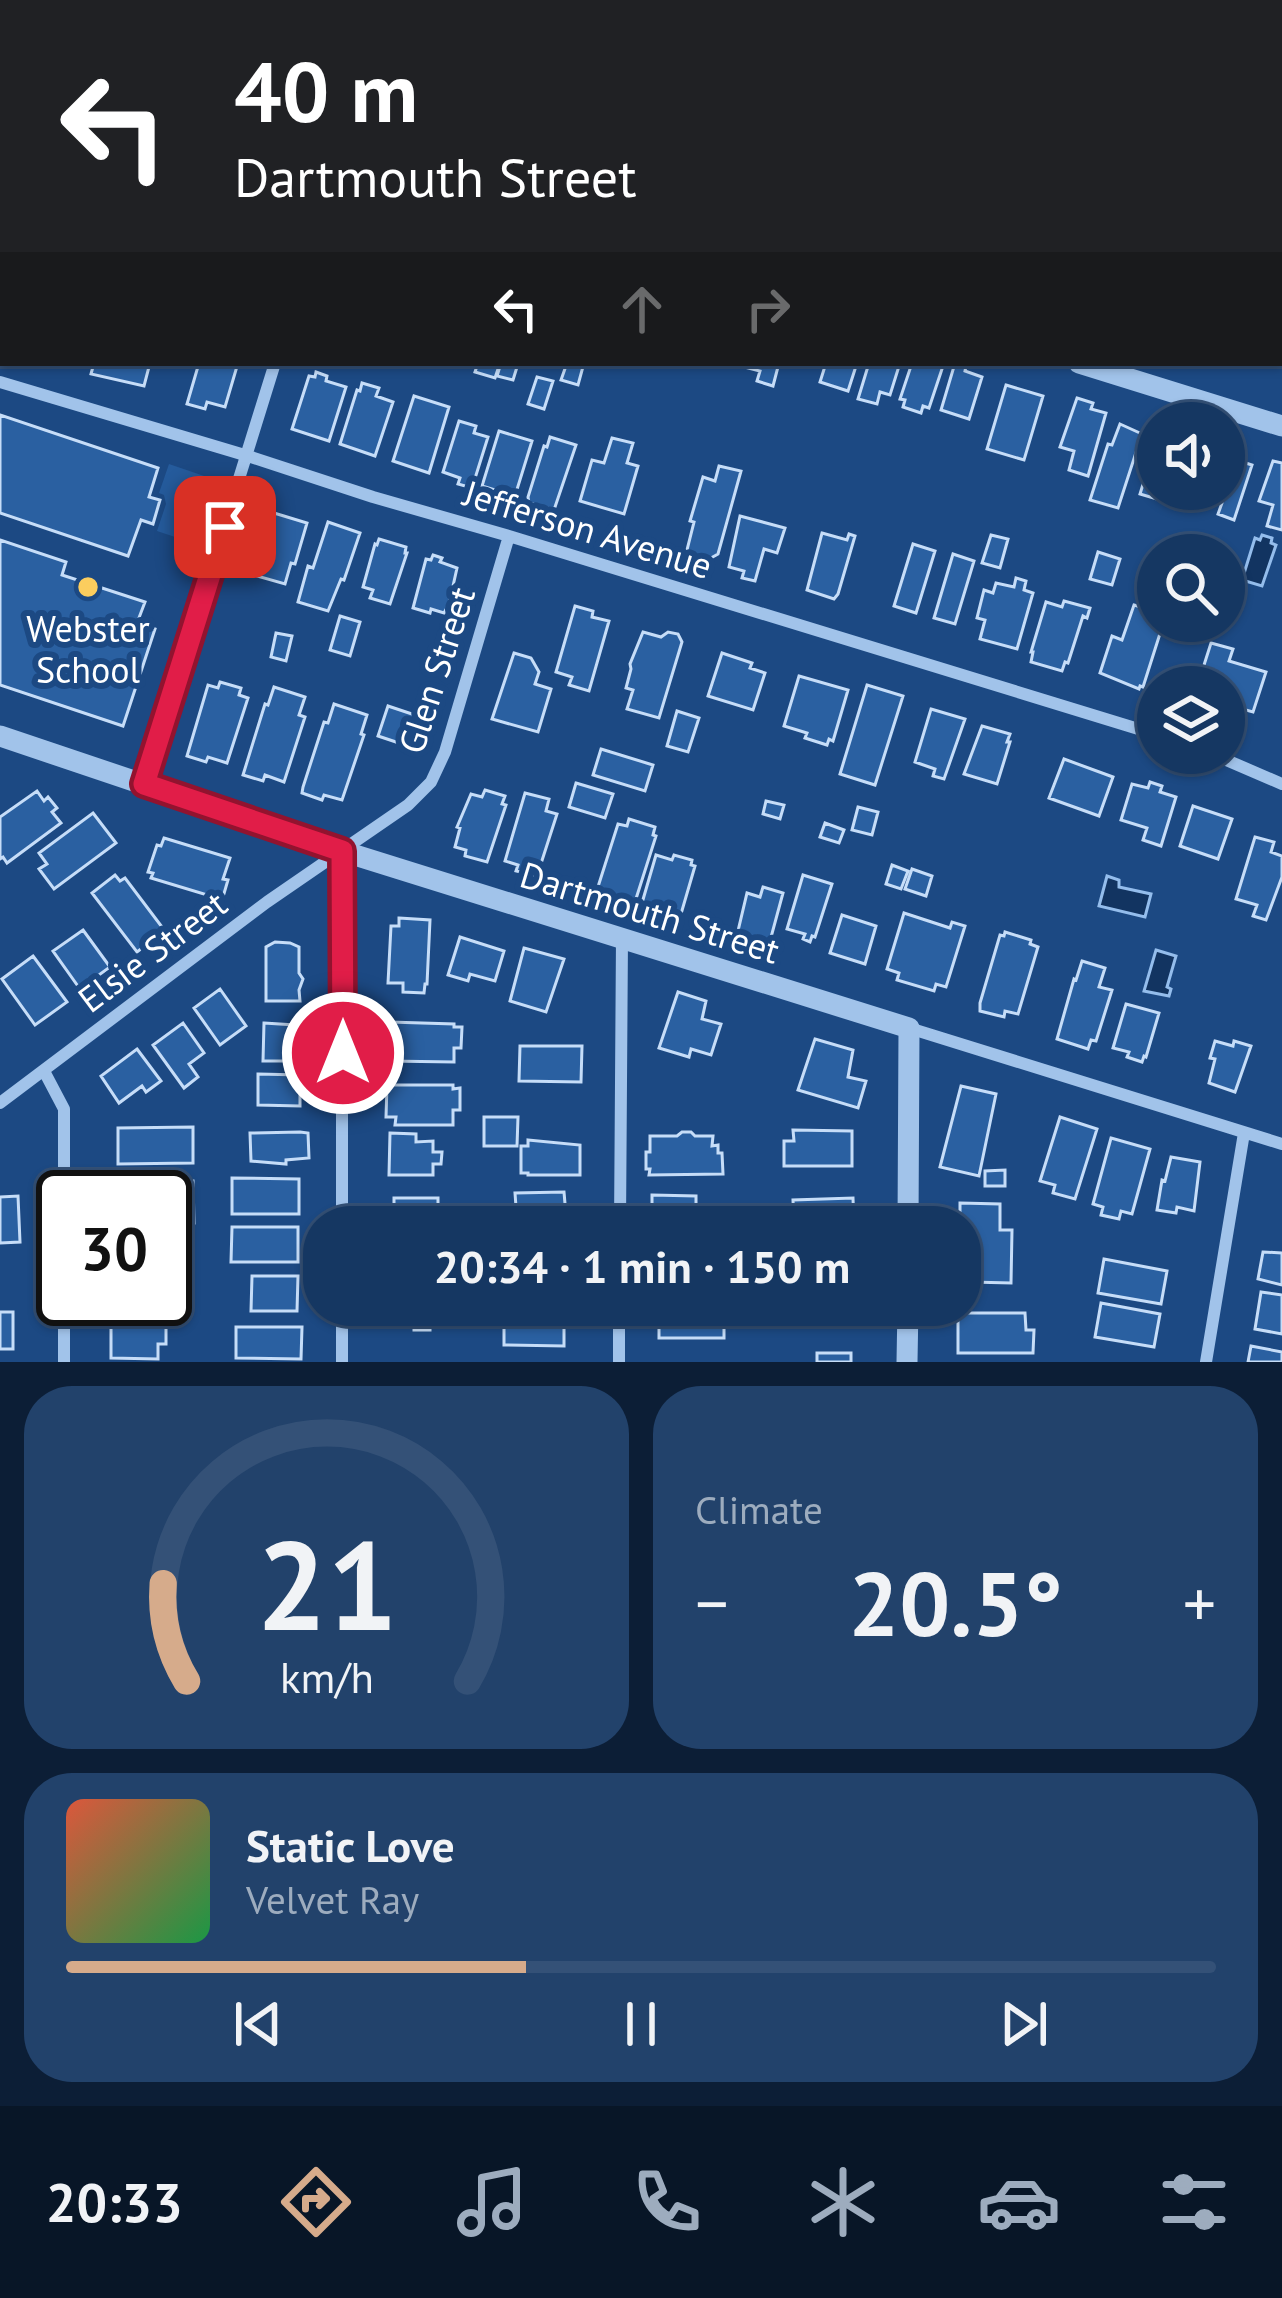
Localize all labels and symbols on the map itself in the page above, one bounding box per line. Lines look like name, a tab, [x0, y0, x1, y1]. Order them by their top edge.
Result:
street label: Jefferson Avenue	[456, 468, 718, 589]
pin	[174, 476, 276, 578]
marker: Webster School	[75, 574, 101, 600]
street label: Glen Street	[387, 581, 485, 759]
place label: Webster School	[26, 605, 150, 693]
street label: Dartmouth Street	[515, 850, 785, 974]
street label: Elsie Street	[68, 880, 236, 1022]
position arrow	[280, 990, 406, 1116]
speed limit sign: 30	[36, 1170, 192, 1326]

